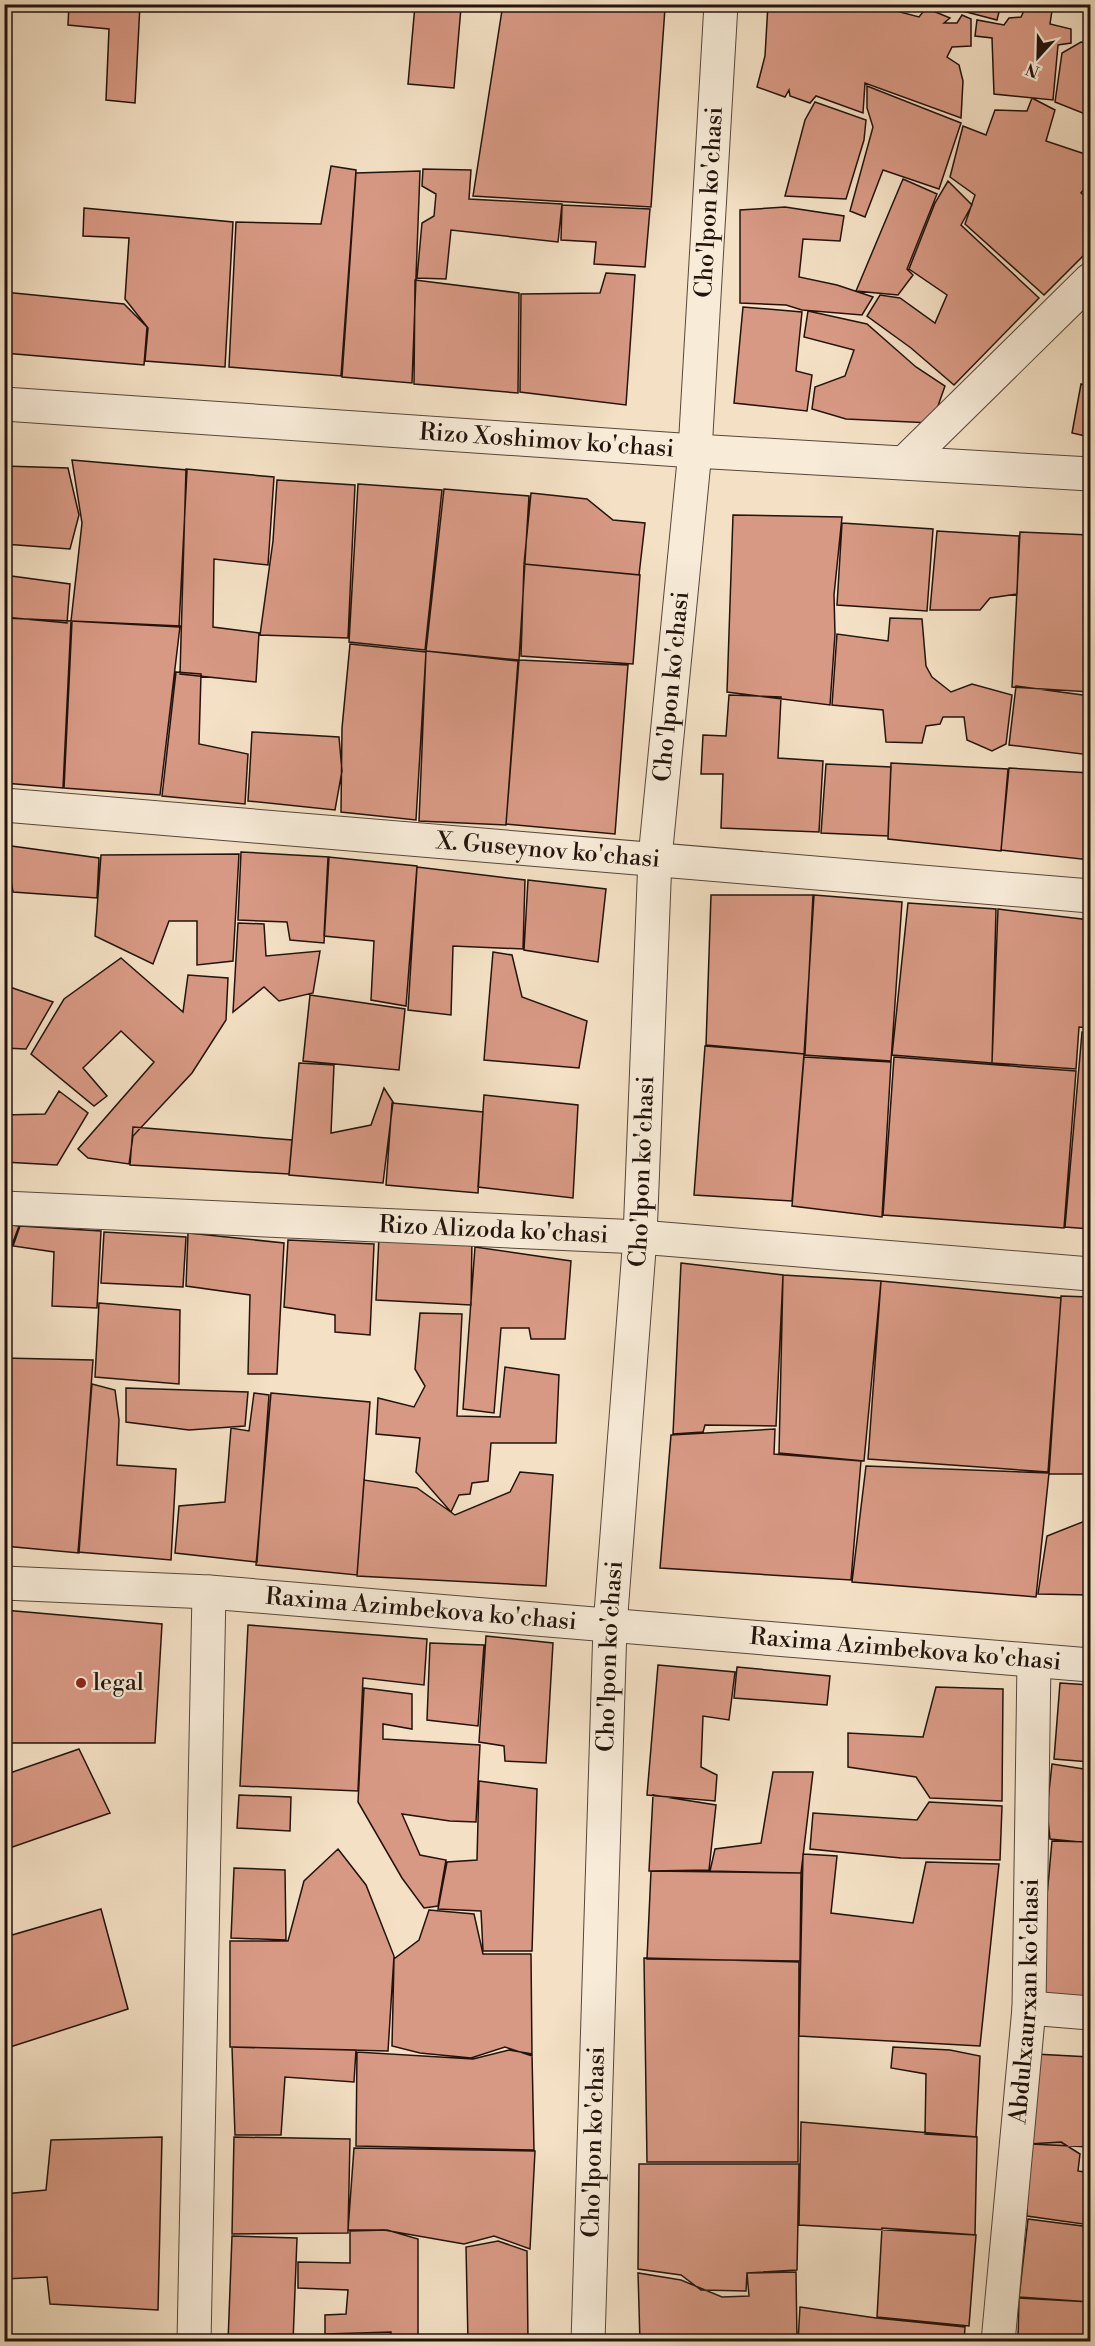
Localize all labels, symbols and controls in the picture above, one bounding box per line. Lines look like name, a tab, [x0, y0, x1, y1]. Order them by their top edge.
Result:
north arrow	[1008, 27, 1068, 87]
text: N	[1023, 58, 1042, 82]
street label: Cho'lpon ko'chasi	[689, 106, 730, 299]
street label: Rizo Xoshimov ko'chasi	[418, 417, 675, 465]
street label: Cho'lpon ko'chasi	[648, 590, 696, 783]
street label: X. Guseynov ko'chasi	[434, 826, 661, 875]
street label: Cho'lpon ko'chasi	[623, 1075, 661, 1268]
street label: Rizo Alizoda ko'chasi	[378, 1210, 609, 1251]
street label: Cho'lpon ko'chasi	[591, 1560, 630, 1752]
street label: Raxima Azimbekova ko'chasi	[264, 1582, 578, 1637]
street label: Raxima Azimbekova ko'chasi	[748, 1622, 1062, 1678]
place label: legal	[93, 1668, 144, 1698]
marker: legal	[74, 1676, 88, 1690]
street label: Abdulxaurxan ko'chasi	[1003, 1878, 1046, 2126]
street label: Cho'lpon ko'chasi	[576, 2046, 612, 2238]

